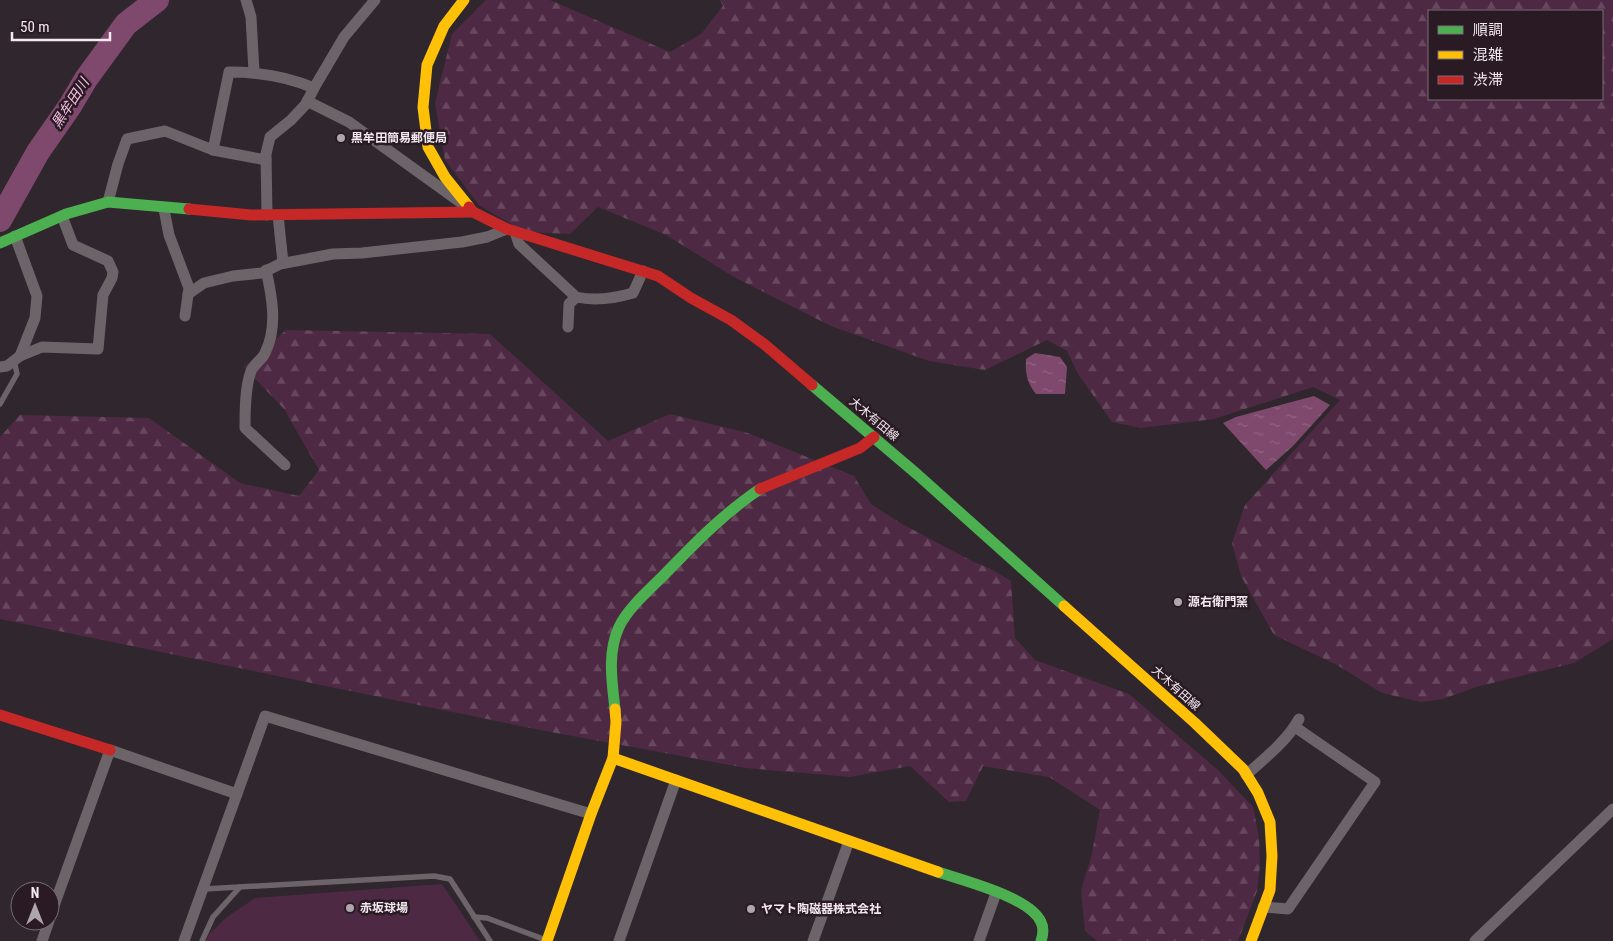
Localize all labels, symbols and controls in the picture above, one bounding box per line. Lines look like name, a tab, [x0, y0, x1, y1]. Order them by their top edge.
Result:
scale bar	[12, 10, 110, 42]
legend	[1428, 10, 1603, 100]
text: 50 m	[20, 18, 50, 36]
text: 順調	[1473, 21, 1503, 39]
text: 混雑	[1473, 46, 1503, 64]
text: 渋滞	[1473, 71, 1503, 89]
water label: 黒牟田川	[48, 73, 93, 131]
place label: 黒牟田簡易郵便局	[351, 131, 447, 145]
marker: 黒牟田簡易郵便局	[335, 132, 347, 144]
street label: 大木有田線	[847, 394, 901, 444]
place label: 源右衛門窯	[1188, 595, 1248, 609]
marker: 源右衛門窯	[1172, 596, 1184, 608]
street label: 大木有田線	[1149, 663, 1203, 713]
north arrow	[10, 881, 60, 931]
text: N	[31, 885, 39, 901]
place label: 赤坂球場	[360, 901, 408, 915]
marker: 赤坂球場	[344, 902, 356, 914]
place label: ヤマト陶磁器株式会社	[761, 902, 881, 916]
marker: ヤマト陶磁器株式会社	[745, 903, 757, 915]

